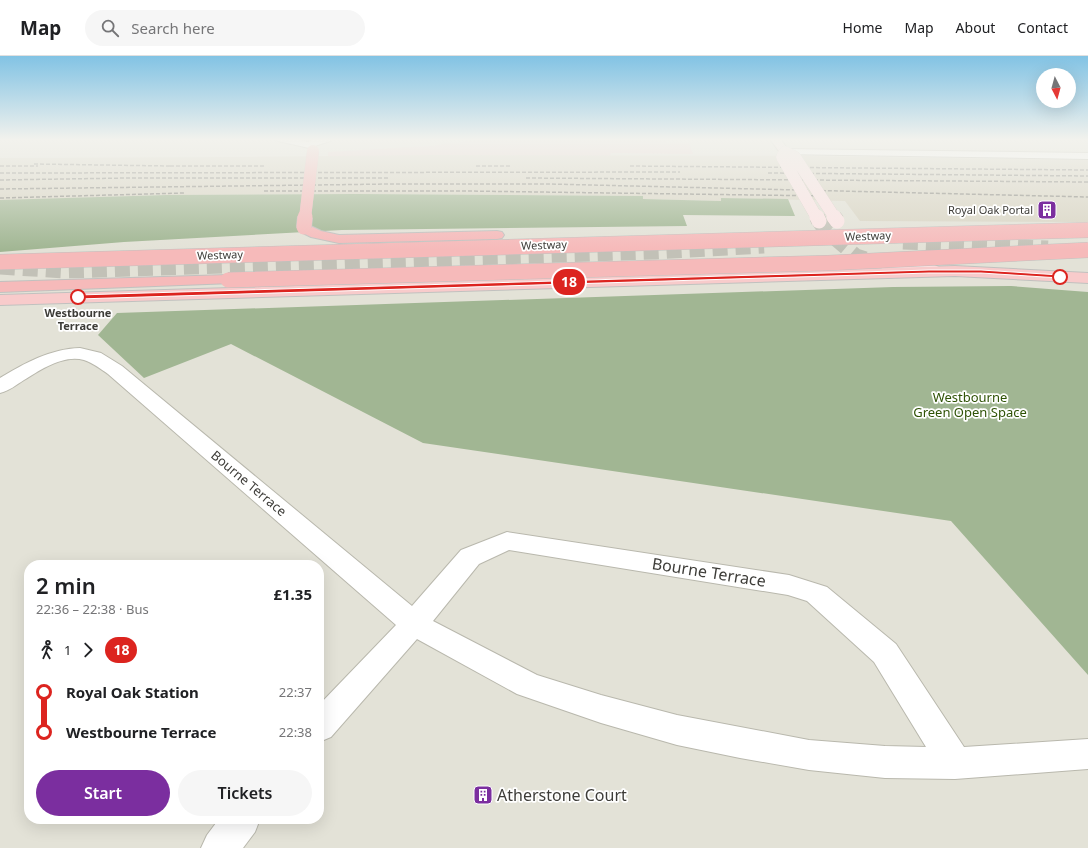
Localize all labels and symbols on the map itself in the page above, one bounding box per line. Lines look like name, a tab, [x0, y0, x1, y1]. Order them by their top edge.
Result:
north arrow	[1036, 68, 1076, 108]
building icon: Royal Oak Portal	[1036, 199, 1058, 221]
place label: Royal Oak Portal	[948, 202, 1033, 217]
street label: Westway	[845, 227, 892, 244]
street label: Westway	[521, 236, 568, 253]
street label: Westway	[197, 246, 244, 263]
line badge: 18	[551, 269, 587, 295]
unlabelled marker	[1052, 269, 1068, 285]
marker: Westbourne Terrace	[70, 289, 86, 305]
place label: Westbourne Terrace	[45, 305, 112, 333]
park label: Westbourne Green Open Space	[913, 388, 1027, 421]
street label: Bourne Terrace	[207, 446, 291, 520]
street label: Bourne Terrace	[650, 552, 768, 592]
building icon: Atherstone Court	[472, 784, 494, 806]
place label: Atherstone Court	[497, 784, 627, 806]

